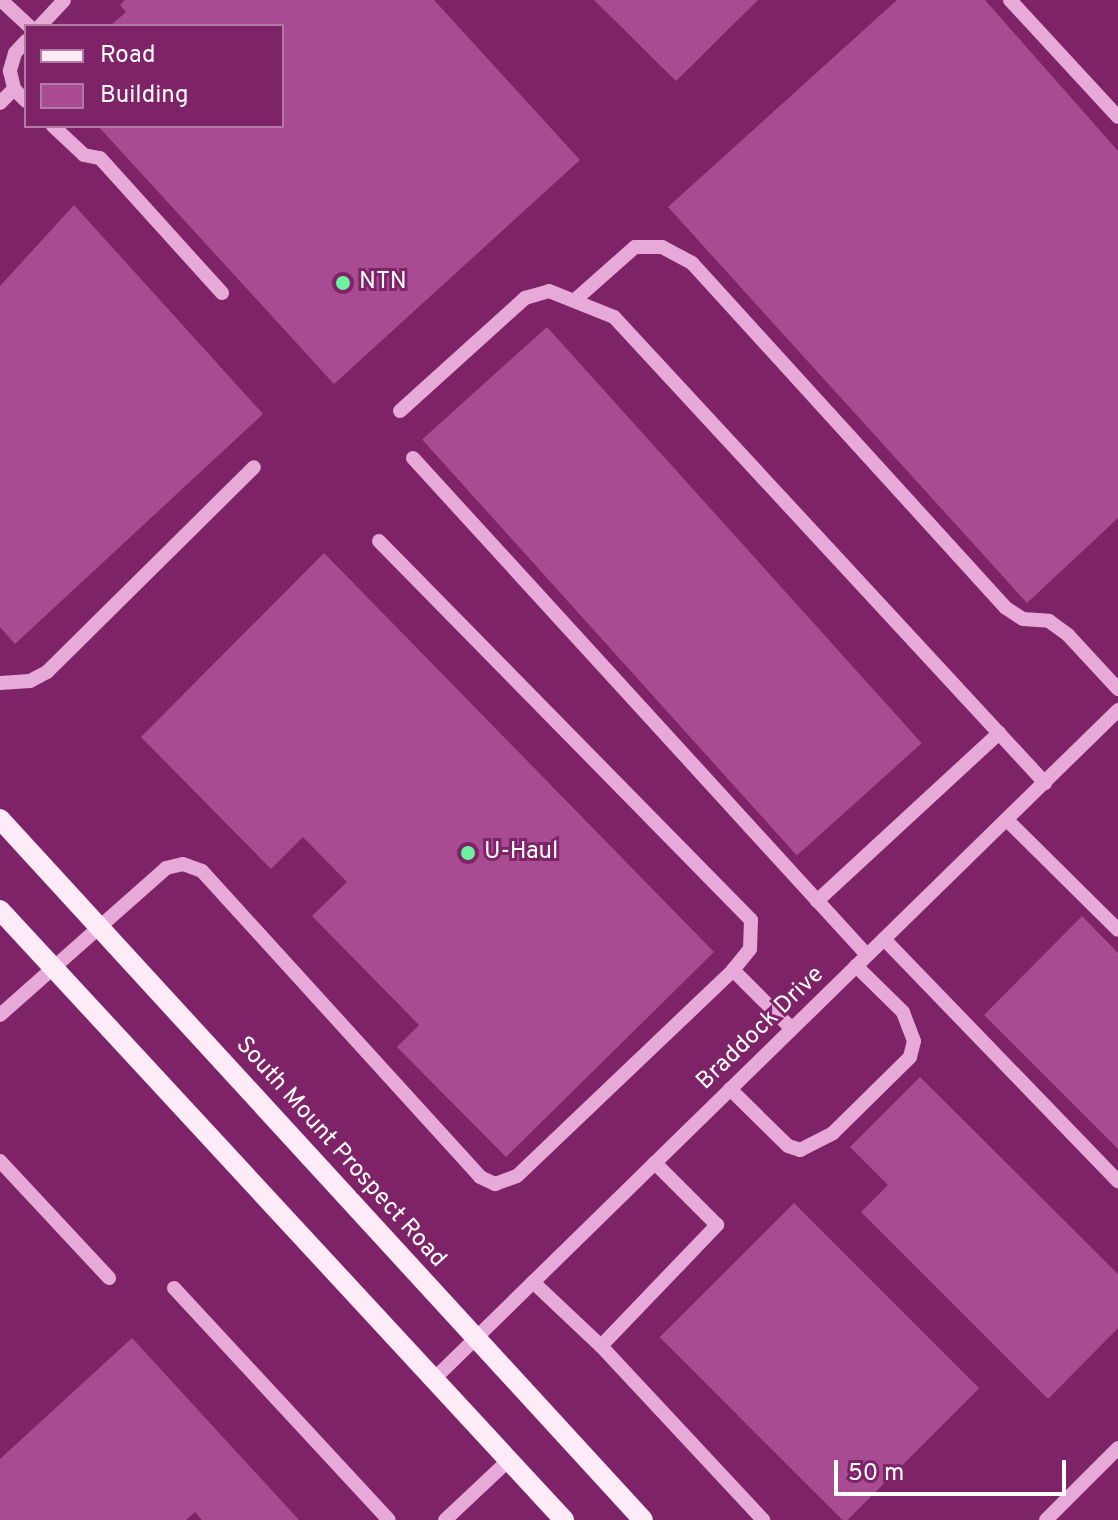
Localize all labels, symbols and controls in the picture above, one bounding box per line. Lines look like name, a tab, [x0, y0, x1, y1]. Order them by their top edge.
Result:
legend	[24, 24, 284, 128]
text: Road	[100, 41, 156, 71]
text: Building	[100, 81, 189, 111]
place label: NTN	[359, 269, 407, 297]
marker: NTN	[334, 274, 352, 292]
place label: U-Haul	[484, 839, 558, 867]
marker: U-Haul	[459, 844, 477, 862]
street label: Braddock Drive	[691, 961, 831, 1097]
street label: South Mount Prospect Road	[229, 1032, 451, 1274]
scale bar	[838, 1444, 1070, 1494]
text: 50 m	[848, 1459, 904, 1489]

